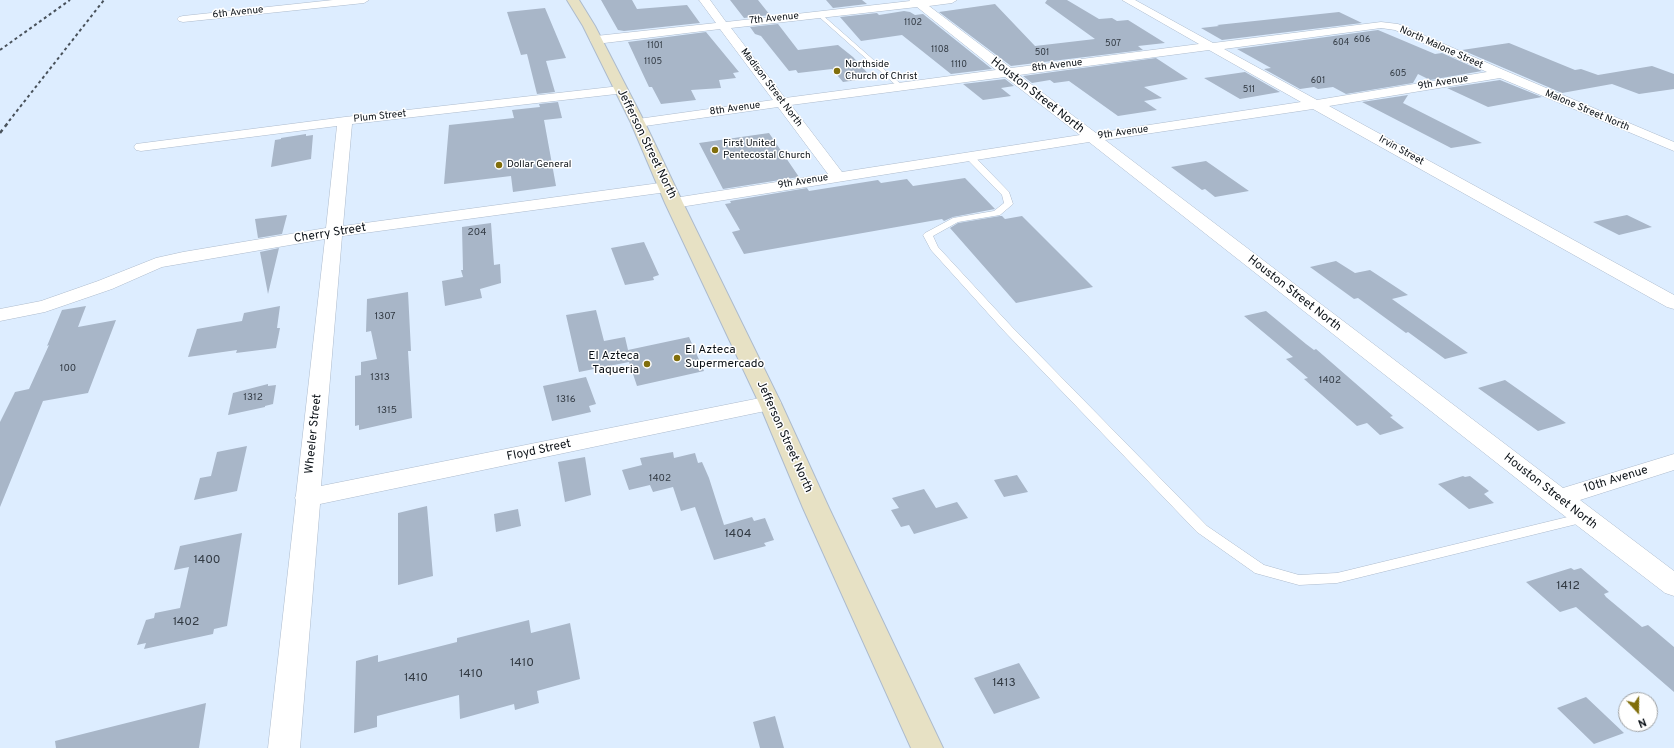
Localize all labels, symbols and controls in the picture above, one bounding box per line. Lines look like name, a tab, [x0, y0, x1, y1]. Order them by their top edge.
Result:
street label: 6th Avenue	[212, 4, 264, 22]
street label: 7th Avenue	[749, 10, 799, 28]
house number: 1102	[904, 18, 922, 28]
street label: North Malone Street	[1397, 24, 1485, 72]
house number: 606	[1354, 35, 1370, 45]
house number: 604	[1333, 38, 1349, 48]
house number: 507	[1105, 39, 1121, 49]
house number: 1101	[647, 41, 663, 51]
house number: 1108	[931, 45, 949, 55]
street label: Madison Street North	[738, 46, 804, 130]
house number: 501	[1035, 48, 1049, 58]
street label: Houston Street North	[987, 55, 1087, 137]
house number: 1105	[644, 57, 662, 67]
street label: 8th Avenue	[1031, 57, 1083, 75]
place label: Northside Church of Christ	[845, 59, 918, 82]
house number: 1110	[951, 60, 967, 70]
marker: Northside Church of Christ	[832, 66, 842, 76]
house number: 605	[1390, 69, 1406, 79]
street label: 9th Avenue	[1417, 73, 1469, 93]
house number: 601	[1311, 76, 1325, 86]
house number: 511	[1243, 85, 1255, 95]
street label: Jefferson Street North	[613, 87, 679, 201]
street label: Malone Street North	[1543, 88, 1631, 134]
street label: 8th Avenue	[709, 100, 761, 118]
street label: Plum Street	[353, 108, 407, 126]
street label: 9th Avenue	[1097, 124, 1149, 142]
street label: Irvin Street	[1376, 134, 1426, 168]
place label: First United Pentecostal Church	[723, 138, 811, 162]
marker: First United Pentecostal Church	[710, 145, 720, 155]
place label: Dollar General	[507, 159, 571, 171]
marker: Dollar General	[494, 160, 504, 170]
street label: 9th Avenue	[777, 172, 829, 192]
street label: Cherry Street	[293, 221, 367, 247]
house number: 204	[468, 227, 486, 239]
street label: Houston Street North	[1244, 253, 1344, 335]
house number: 1307	[375, 311, 395, 323]
place label: El Azteca Supermercado	[685, 344, 764, 372]
place label: El Azteca Taqueria	[588, 350, 639, 378]
marker: El Azteca Supermercado	[672, 353, 682, 363]
marker: El Azteca Taqueria	[642, 359, 652, 369]
house number: 100	[60, 363, 76, 375]
house number: 1313	[370, 372, 390, 384]
house number: 1402	[1319, 375, 1341, 387]
street label: Jefferson Street North	[753, 379, 815, 495]
house number: 1312	[243, 392, 263, 404]
street label: Wheeler Street	[303, 393, 325, 475]
house number: 1316	[556, 394, 576, 406]
house number: 1315	[377, 405, 397, 417]
street label: Floyd Street	[506, 437, 572, 465]
street label: Houston Street North	[1500, 451, 1600, 533]
street label: 10th Avenue	[1582, 463, 1650, 497]
house number: 1402	[649, 473, 671, 485]
house number: 1404	[725, 528, 751, 542]
house number: 1400	[194, 554, 220, 568]
house number: 1412	[1556, 580, 1580, 594]
house number: 1402	[173, 616, 199, 630]
house number: 1410	[510, 657, 534, 671]
house number: 1410	[459, 668, 483, 682]
house number: 1410	[404, 672, 428, 686]
house number: 1413	[992, 677, 1016, 691]
north arrow	[1618, 692, 1658, 732]
text: N	[1636, 714, 1648, 730]

